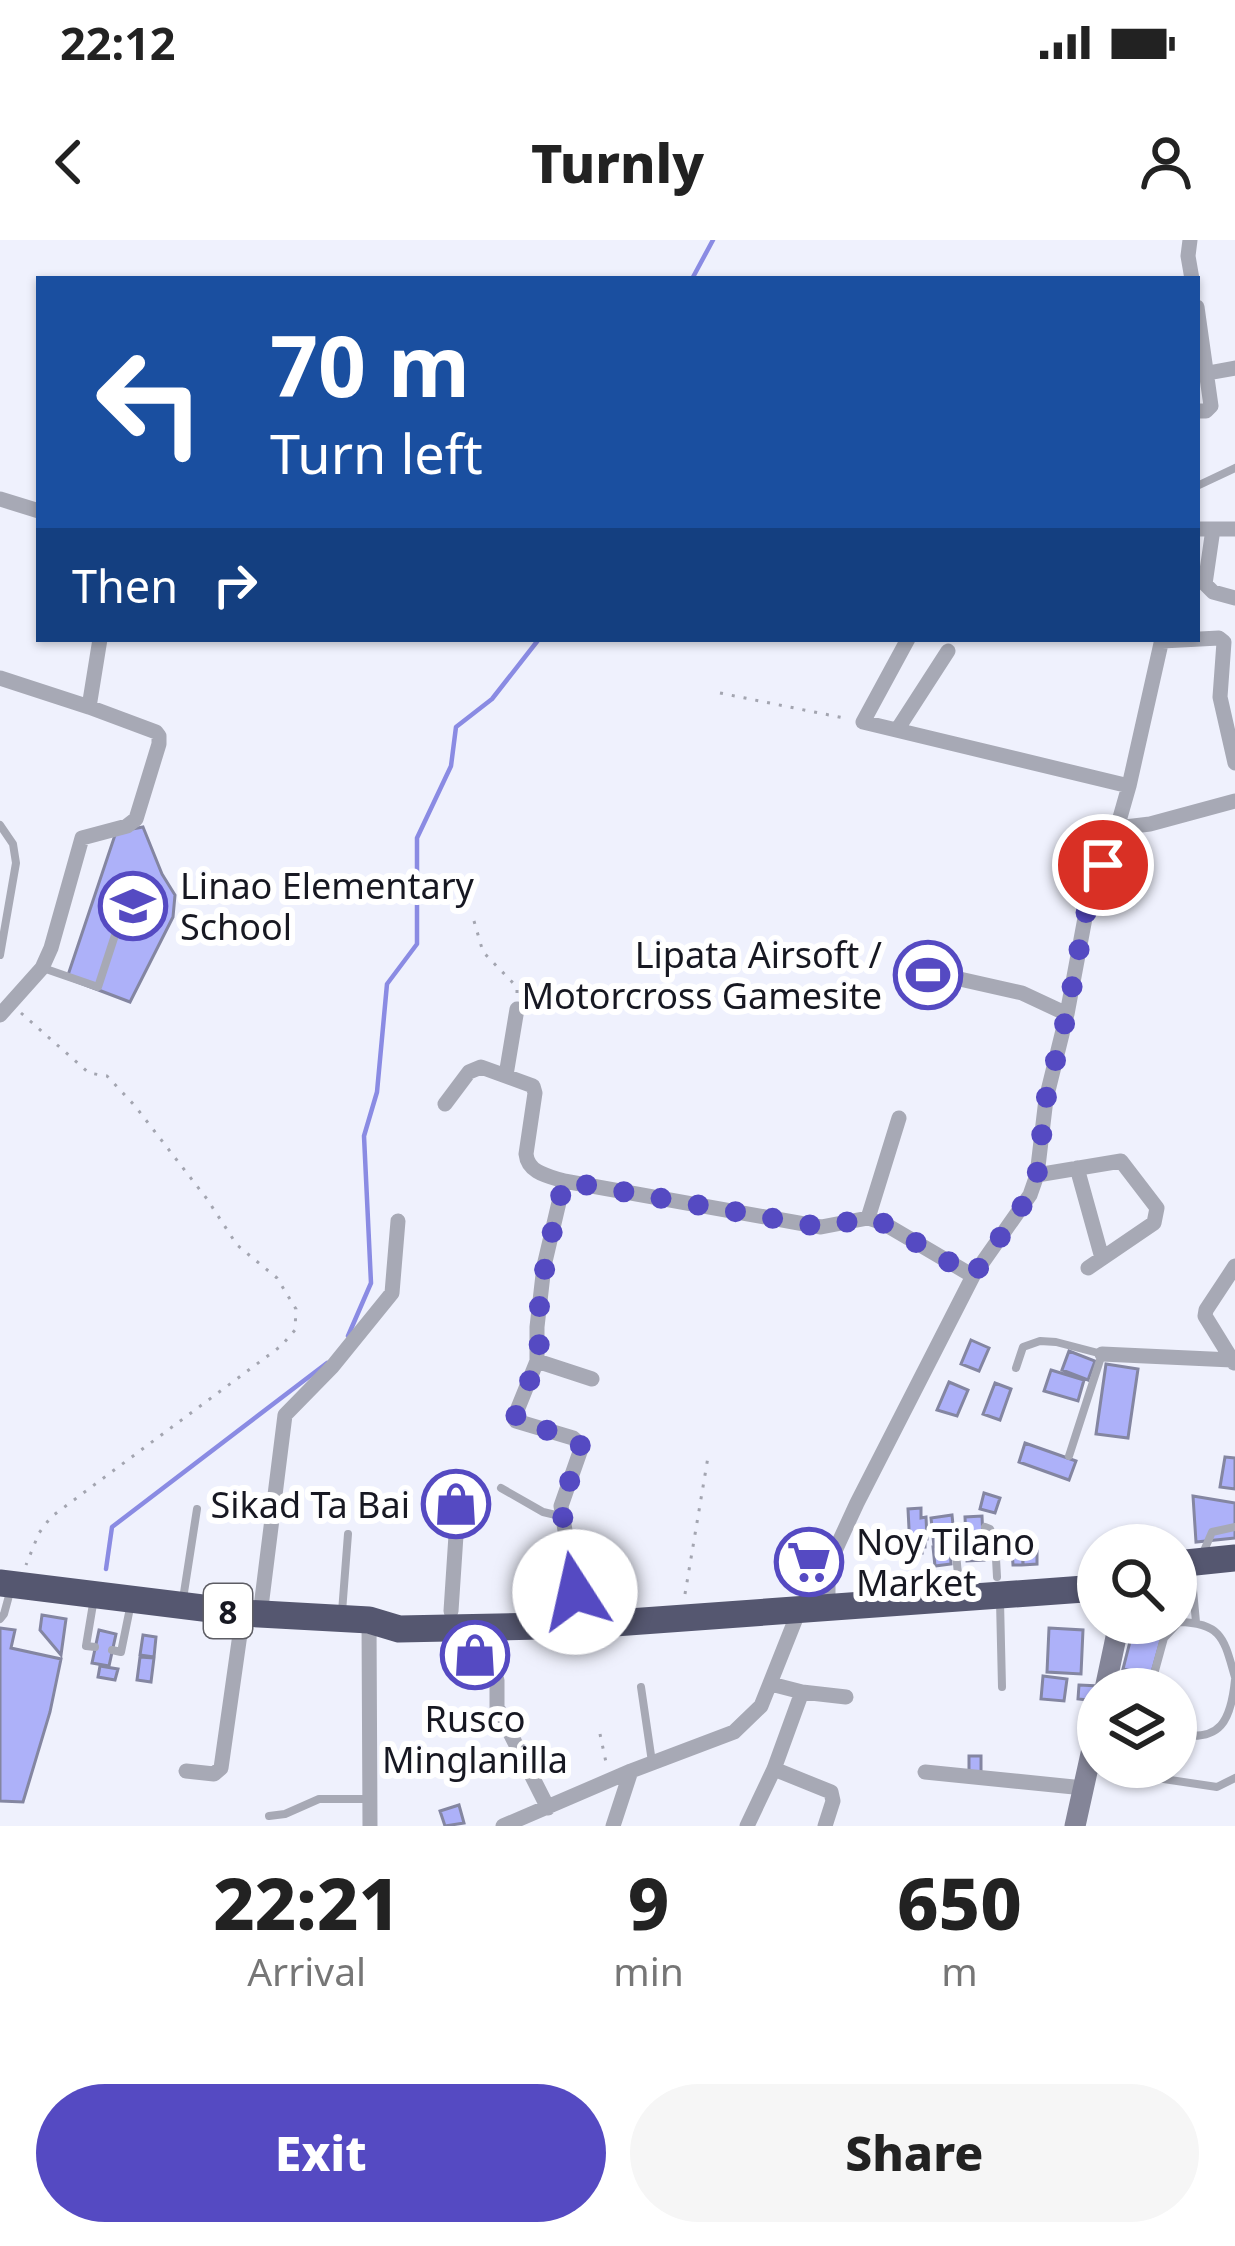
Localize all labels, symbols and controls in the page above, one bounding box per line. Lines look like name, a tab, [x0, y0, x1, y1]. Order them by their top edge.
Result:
text: 22:12	[60, 12, 176, 73]
text: Turnly	[531, 125, 704, 199]
icon: back	[36, 129, 102, 195]
icon: person	[1133, 129, 1199, 195]
text: 70 m	[270, 307, 470, 422]
icon: left	[72, 324, 228, 480]
text: Turn left	[270, 416, 483, 490]
icon: right	[202, 552, 268, 618]
text: Then	[72, 555, 178, 616]
pin	[1052, 814, 1154, 916]
icon: arrive	[1070, 832, 1136, 898]
place label: Linao Elementary School	[180, 861, 475, 951]
school or university icon: Linao Elementary School	[98, 871, 168, 941]
place label: Lipata Airsoft / Motorcross Gamesite	[521, 930, 883, 1020]
sports icon: Lipata Airsoft / Motorcross Gamesite	[893, 940, 963, 1010]
shop icon: Sikad Ta Bai	[421, 1469, 491, 1539]
place label: Sikad Ta Bai	[210, 1480, 410, 1529]
place label: Noy Tilano Market	[856, 1517, 1035, 1607]
map controls	[1077, 1524, 1197, 1788]
button: search	[1077, 1524, 1197, 1644]
supermarket icon: Noy Tilano Market	[774, 1527, 844, 1597]
position arrow	[512, 1529, 638, 1655]
road number: 8	[204, 1584, 252, 1638]
shop icon: Rusco Minglanilla	[440, 1620, 510, 1690]
button: layers	[1077, 1668, 1197, 1788]
place label: Rusco Minglanilla	[382, 1694, 568, 1784]
text: 22:21	[213, 1853, 400, 1951]
text: 9	[628, 1853, 669, 1951]
text: 650	[897, 1853, 1022, 1951]
text: Arrival	[247, 1944, 366, 1997]
text: min	[613, 1944, 684, 1997]
text: m	[941, 1944, 978, 1997]
button: Exit	[36, 2084, 606, 2222]
button: Share	[630, 2084, 1199, 2222]

